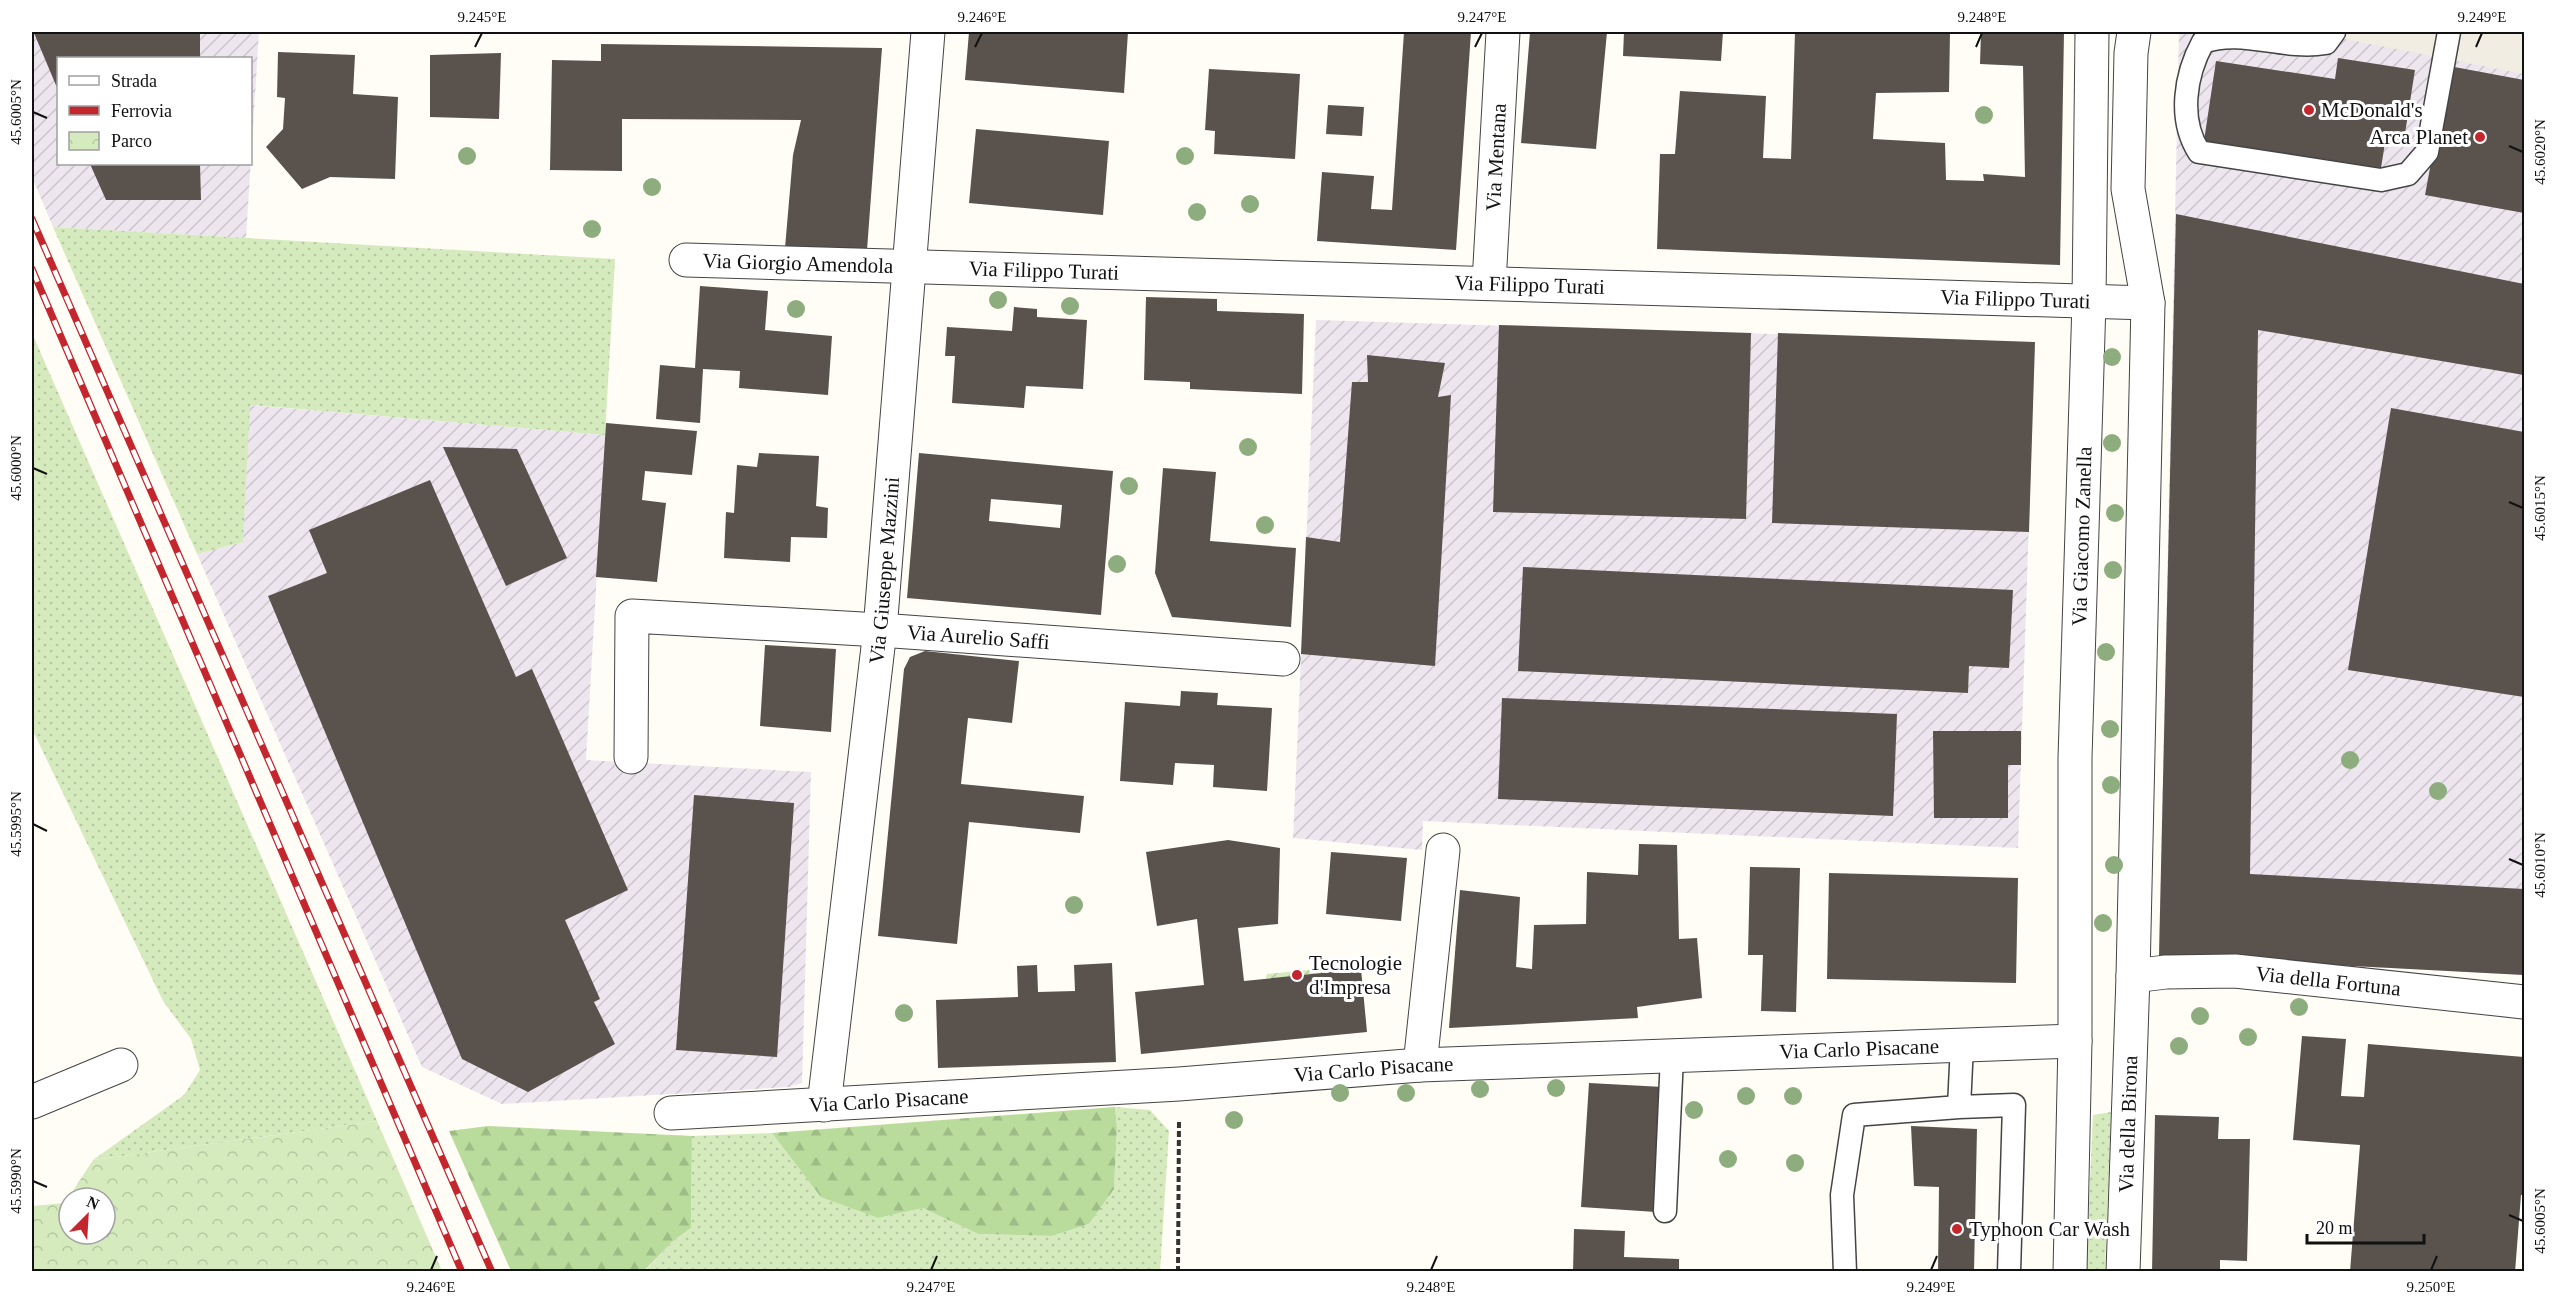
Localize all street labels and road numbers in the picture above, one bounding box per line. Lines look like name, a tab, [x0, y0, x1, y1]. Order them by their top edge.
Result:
street label: Via Mentana	[1481, 102, 1511, 212]
street label: Via Giorgio Amendola	[702, 248, 894, 278]
street label: Via Filippo Turati	[968, 256, 1120, 285]
street label: Via Filippo Turati	[1454, 271, 1605, 299]
street label: Via Filippo Turati	[1940, 285, 2091, 313]
street label: Via Giacomo Zanella	[2067, 445, 2097, 626]
street label: Via Giuseppe Mazzini	[864, 476, 904, 665]
street label: Via Aurelio Saffi	[906, 620, 1051, 654]
street label: Via della Fortuna	[2254, 961, 2403, 1001]
street label: Via Carlo Pisacane	[1779, 1034, 1939, 1064]
street label: Via Carlo Pisacane	[1293, 1052, 1454, 1087]
street label: Via della Birona	[2114, 1054, 2142, 1193]
street label: Via Carlo Pisacane	[808, 1084, 969, 1117]

